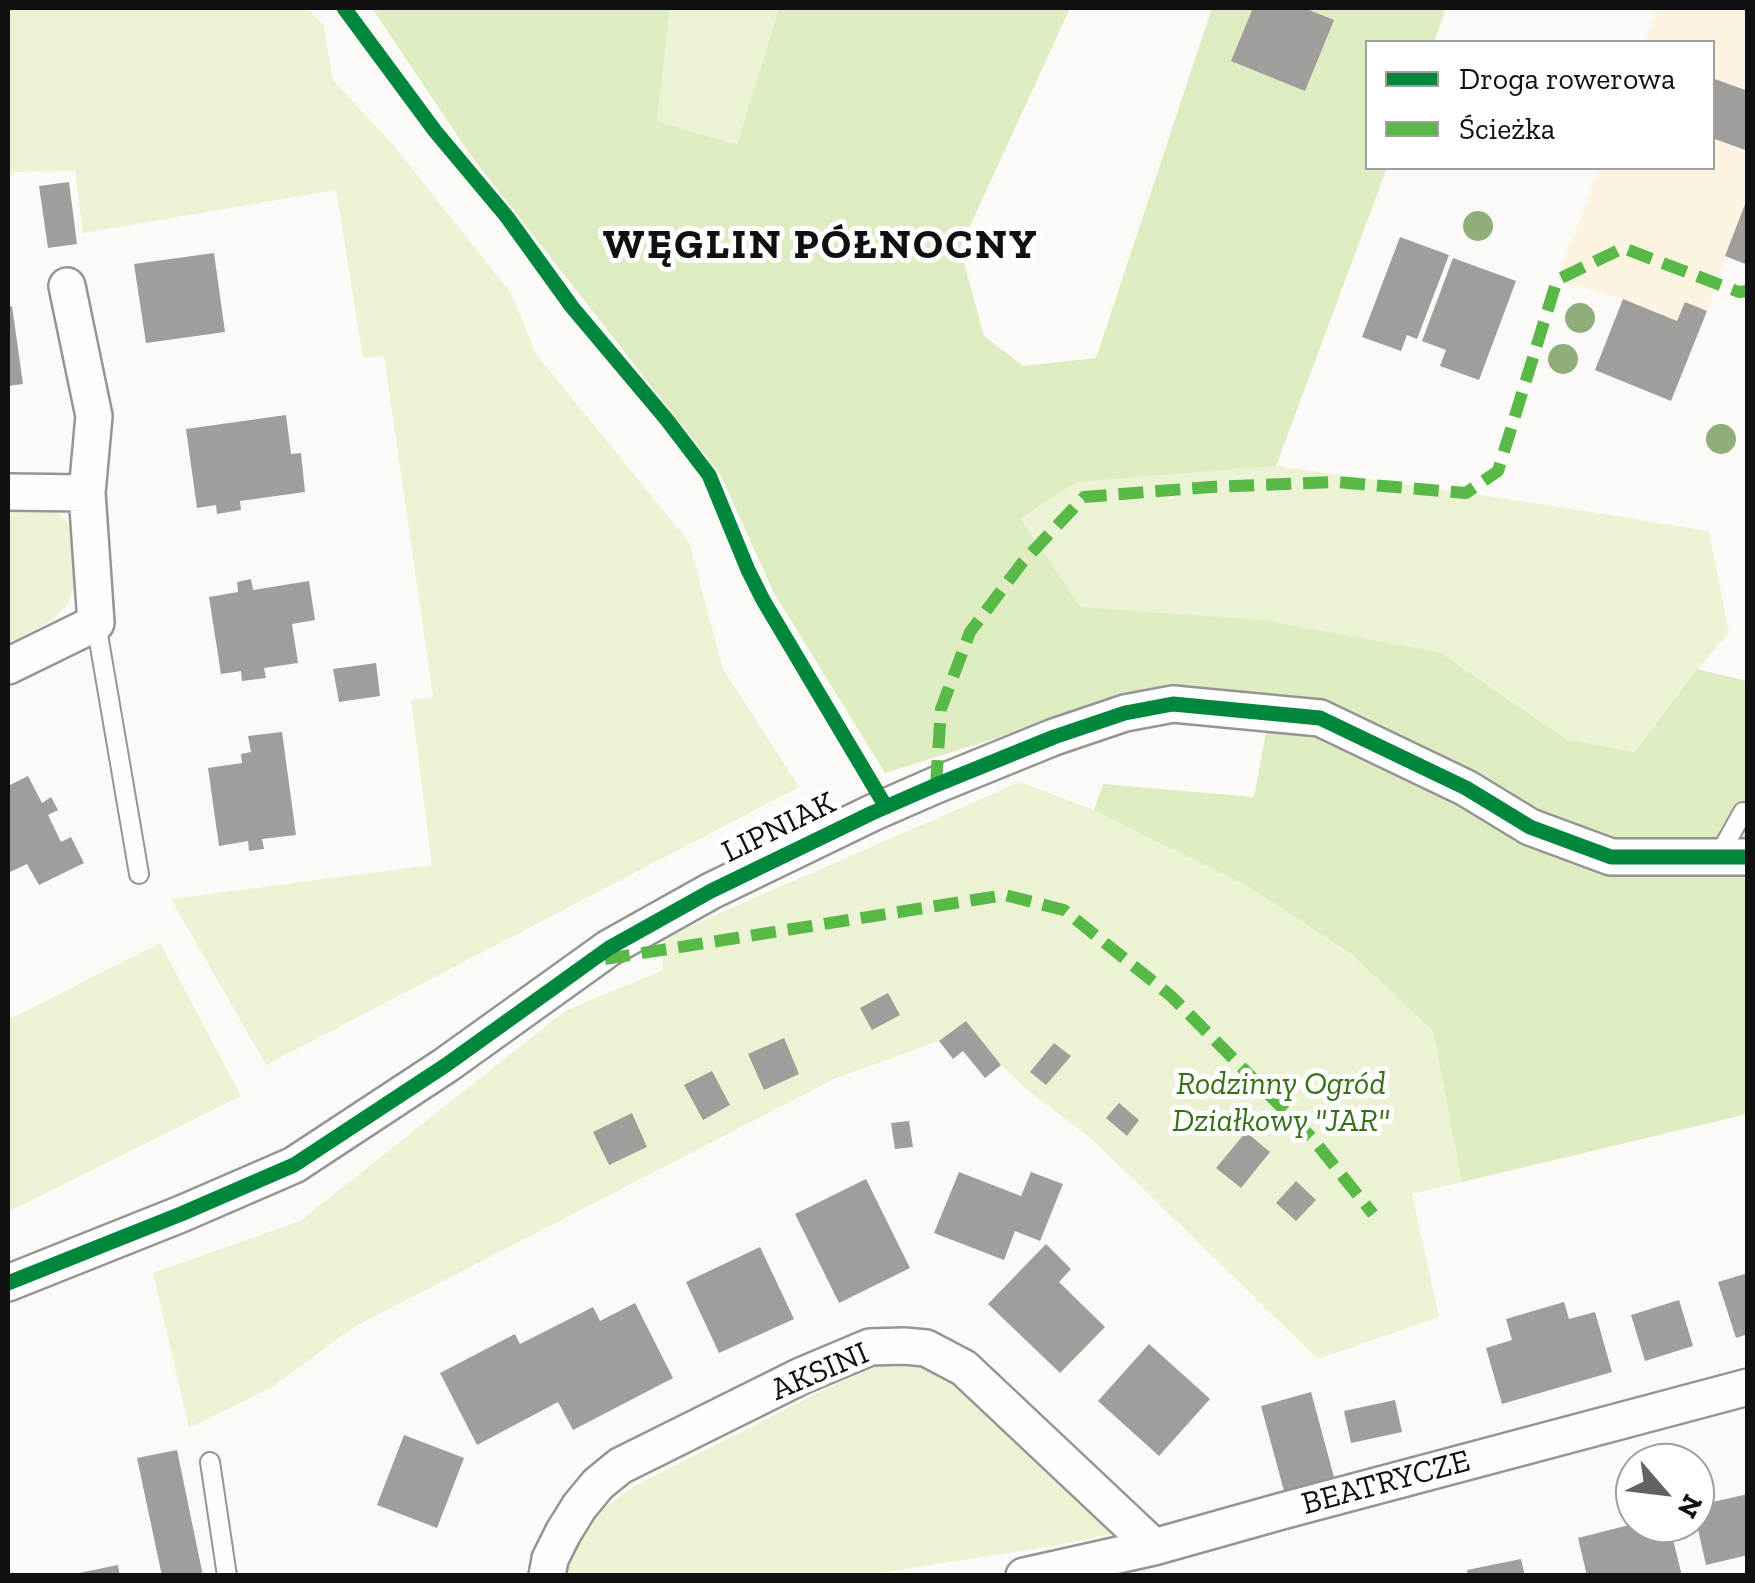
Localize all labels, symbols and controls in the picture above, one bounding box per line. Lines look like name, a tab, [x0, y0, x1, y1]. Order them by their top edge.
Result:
legend	[1365, 40, 1715, 170]
text: Droga rowerowa	[1459, 61, 1675, 97]
text: Ścieżka	[1459, 111, 1555, 147]
district label: WĘGLIN PÓŁNOCNY	[603, 221, 1039, 271]
street label: LIPNIAK	[716, 784, 842, 872]
park label: Rodzinny Ogród Działkowy "JAR"	[1172, 1066, 1390, 1141]
street label: AKSINI	[765, 1334, 875, 1410]
street label: BEATRYCZE	[1298, 1442, 1474, 1524]
north arrow	[1615, 1443, 1715, 1543]
text: N	[1671, 1489, 1710, 1524]

